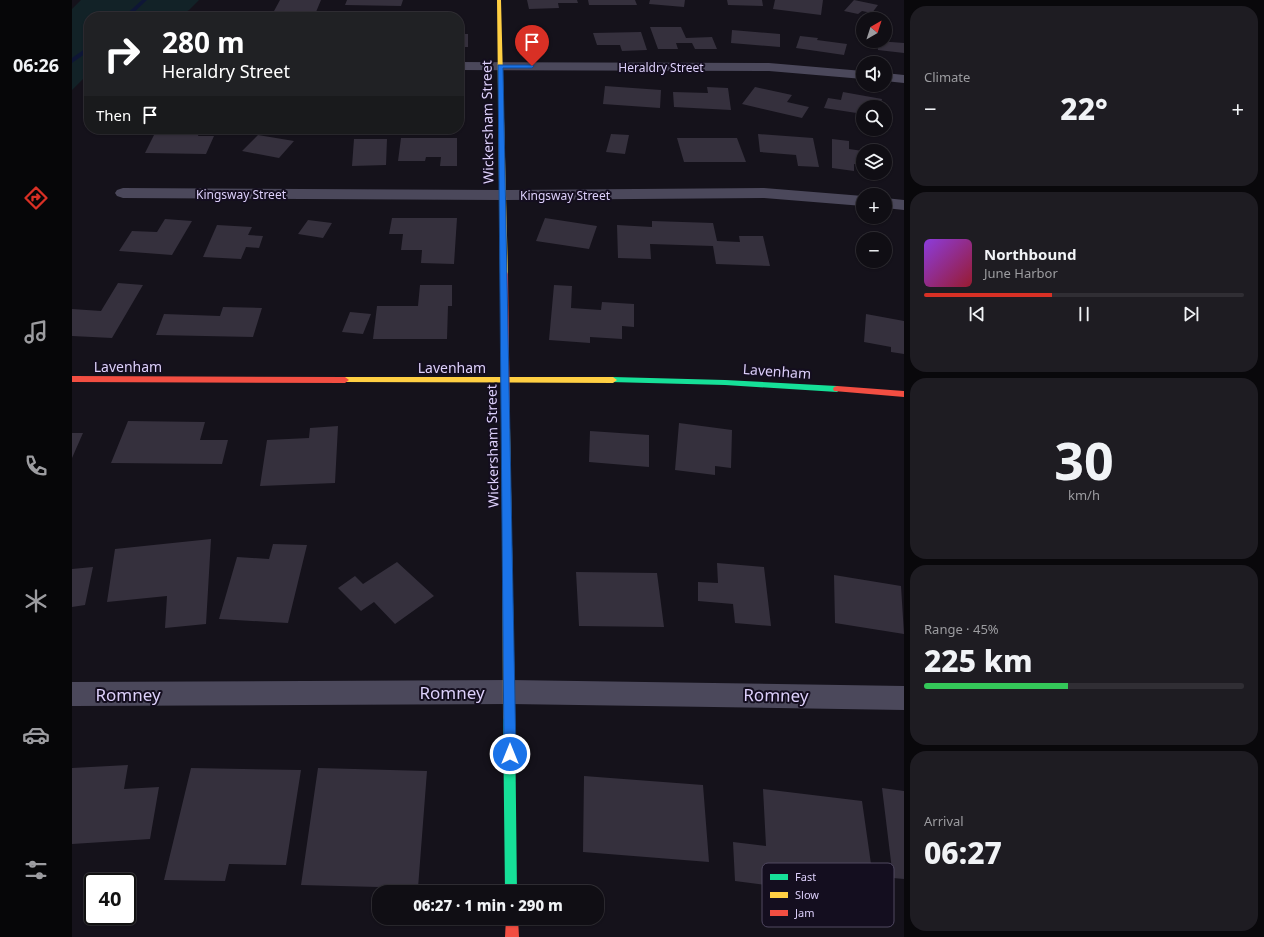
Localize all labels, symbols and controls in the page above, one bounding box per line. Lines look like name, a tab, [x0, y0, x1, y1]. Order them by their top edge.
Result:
north arrow	[856, 12, 892, 48]
map controls	[856, 12, 892, 268]
text: 280 m	[162, 23, 245, 61]
pin	[515, 25, 549, 66]
icon: right	[96, 28, 148, 80]
icon: arrive	[521, 31, 543, 53]
text: 06:26	[13, 53, 59, 77]
button: sound	[856, 56, 892, 92]
text: Heraldry Street	[162, 59, 290, 83]
street label: Heraldry Street	[618, 59, 704, 76]
street label: Wickersham Street	[476, 60, 498, 184]
text: Climate	[924, 68, 970, 86]
text: 22°	[1060, 88, 1108, 129]
text: −	[924, 93, 937, 123]
text: +	[1231, 93, 1244, 123]
button: search	[856, 100, 892, 136]
icon: arrive	[139, 104, 161, 126]
text: Then	[96, 105, 131, 125]
button: layers	[856, 144, 892, 180]
icon: directions	[22, 184, 50, 212]
street label: Kingsway Street	[196, 186, 287, 203]
street label: Kingsway Street	[520, 187, 611, 204]
button: +	[856, 188, 892, 224]
button: −	[856, 232, 892, 268]
text: Northbound	[984, 244, 1076, 264]
text: June Harbor	[984, 264, 1058, 282]
icon: previous	[966, 303, 988, 325]
icon: pause	[1073, 303, 1095, 325]
icon: next	[1180, 303, 1202, 325]
icon: music	[22, 318, 50, 346]
street label: Lavenham	[94, 357, 162, 376]
street label: Lavenham	[418, 358, 486, 377]
street label: Lavenham	[742, 359, 812, 383]
street label: Wickersham Street	[481, 384, 503, 508]
text: 30	[1054, 424, 1114, 495]
icon: phone	[22, 452, 50, 480]
text: km/h	[1068, 486, 1100, 504]
icon: climate	[22, 587, 50, 615]
text: Range · 45%	[924, 620, 999, 638]
text: 225 km	[924, 640, 1033, 681]
street label: Romney	[419, 681, 485, 704]
street label: Romney	[95, 683, 161, 706]
street label: Romney	[743, 683, 809, 707]
icon: car	[22, 721, 50, 749]
position arrow	[489, 733, 531, 775]
text: Arrival	[924, 812, 964, 830]
text: 06:27	[924, 832, 1002, 873]
icon: filters	[22, 856, 50, 884]
legend	[762, 863, 894, 927]
text: Fast	[795, 869, 816, 884]
speed limit sign: 40	[84, 873, 136, 925]
text: Slow	[795, 887, 819, 902]
text: 06:27 · 1 min · 290 m	[413, 895, 563, 915]
text: Jam	[794, 905, 814, 920]

